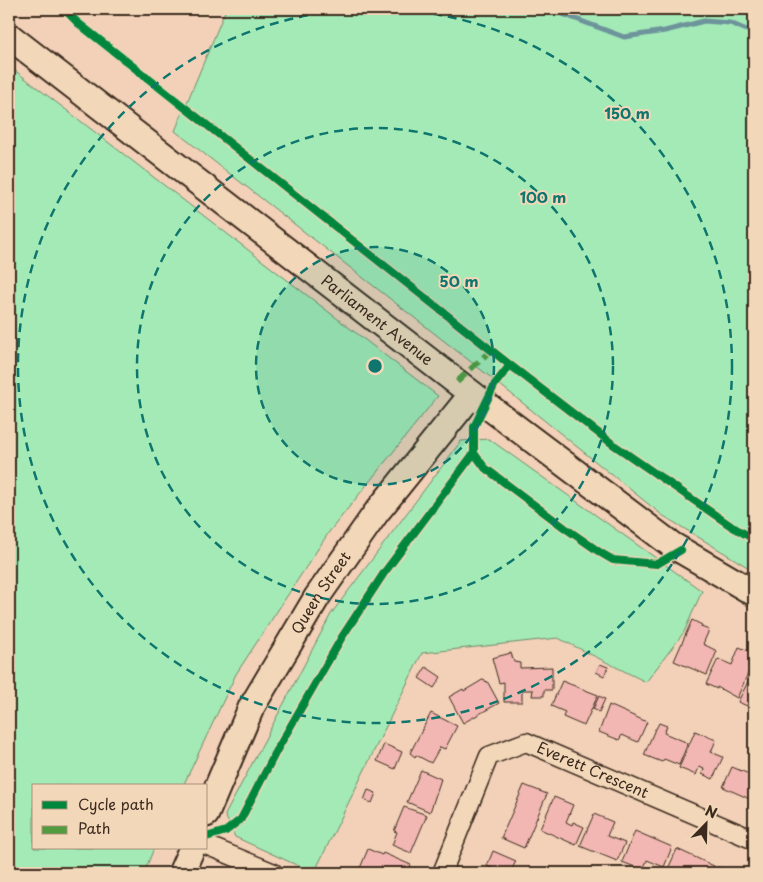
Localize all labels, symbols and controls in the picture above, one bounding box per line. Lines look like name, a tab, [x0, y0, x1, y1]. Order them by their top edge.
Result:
text: 150 m	[604, 101, 650, 124]
text: 100 m	[520, 185, 566, 208]
street label: Parliament Avenue	[317, 269, 439, 370]
text: 50 m	[440, 269, 478, 292]
centre of rings	[366, 357, 384, 375]
street label: Queen Street	[285, 546, 356, 638]
street label: Everett Crescent	[534, 735, 652, 803]
legend	[32, 784, 208, 850]
text: Cycle path	[78, 792, 154, 815]
north arrow	[680, 800, 730, 850]
text: N	[702, 800, 720, 823]
text: Path	[78, 816, 110, 839]

